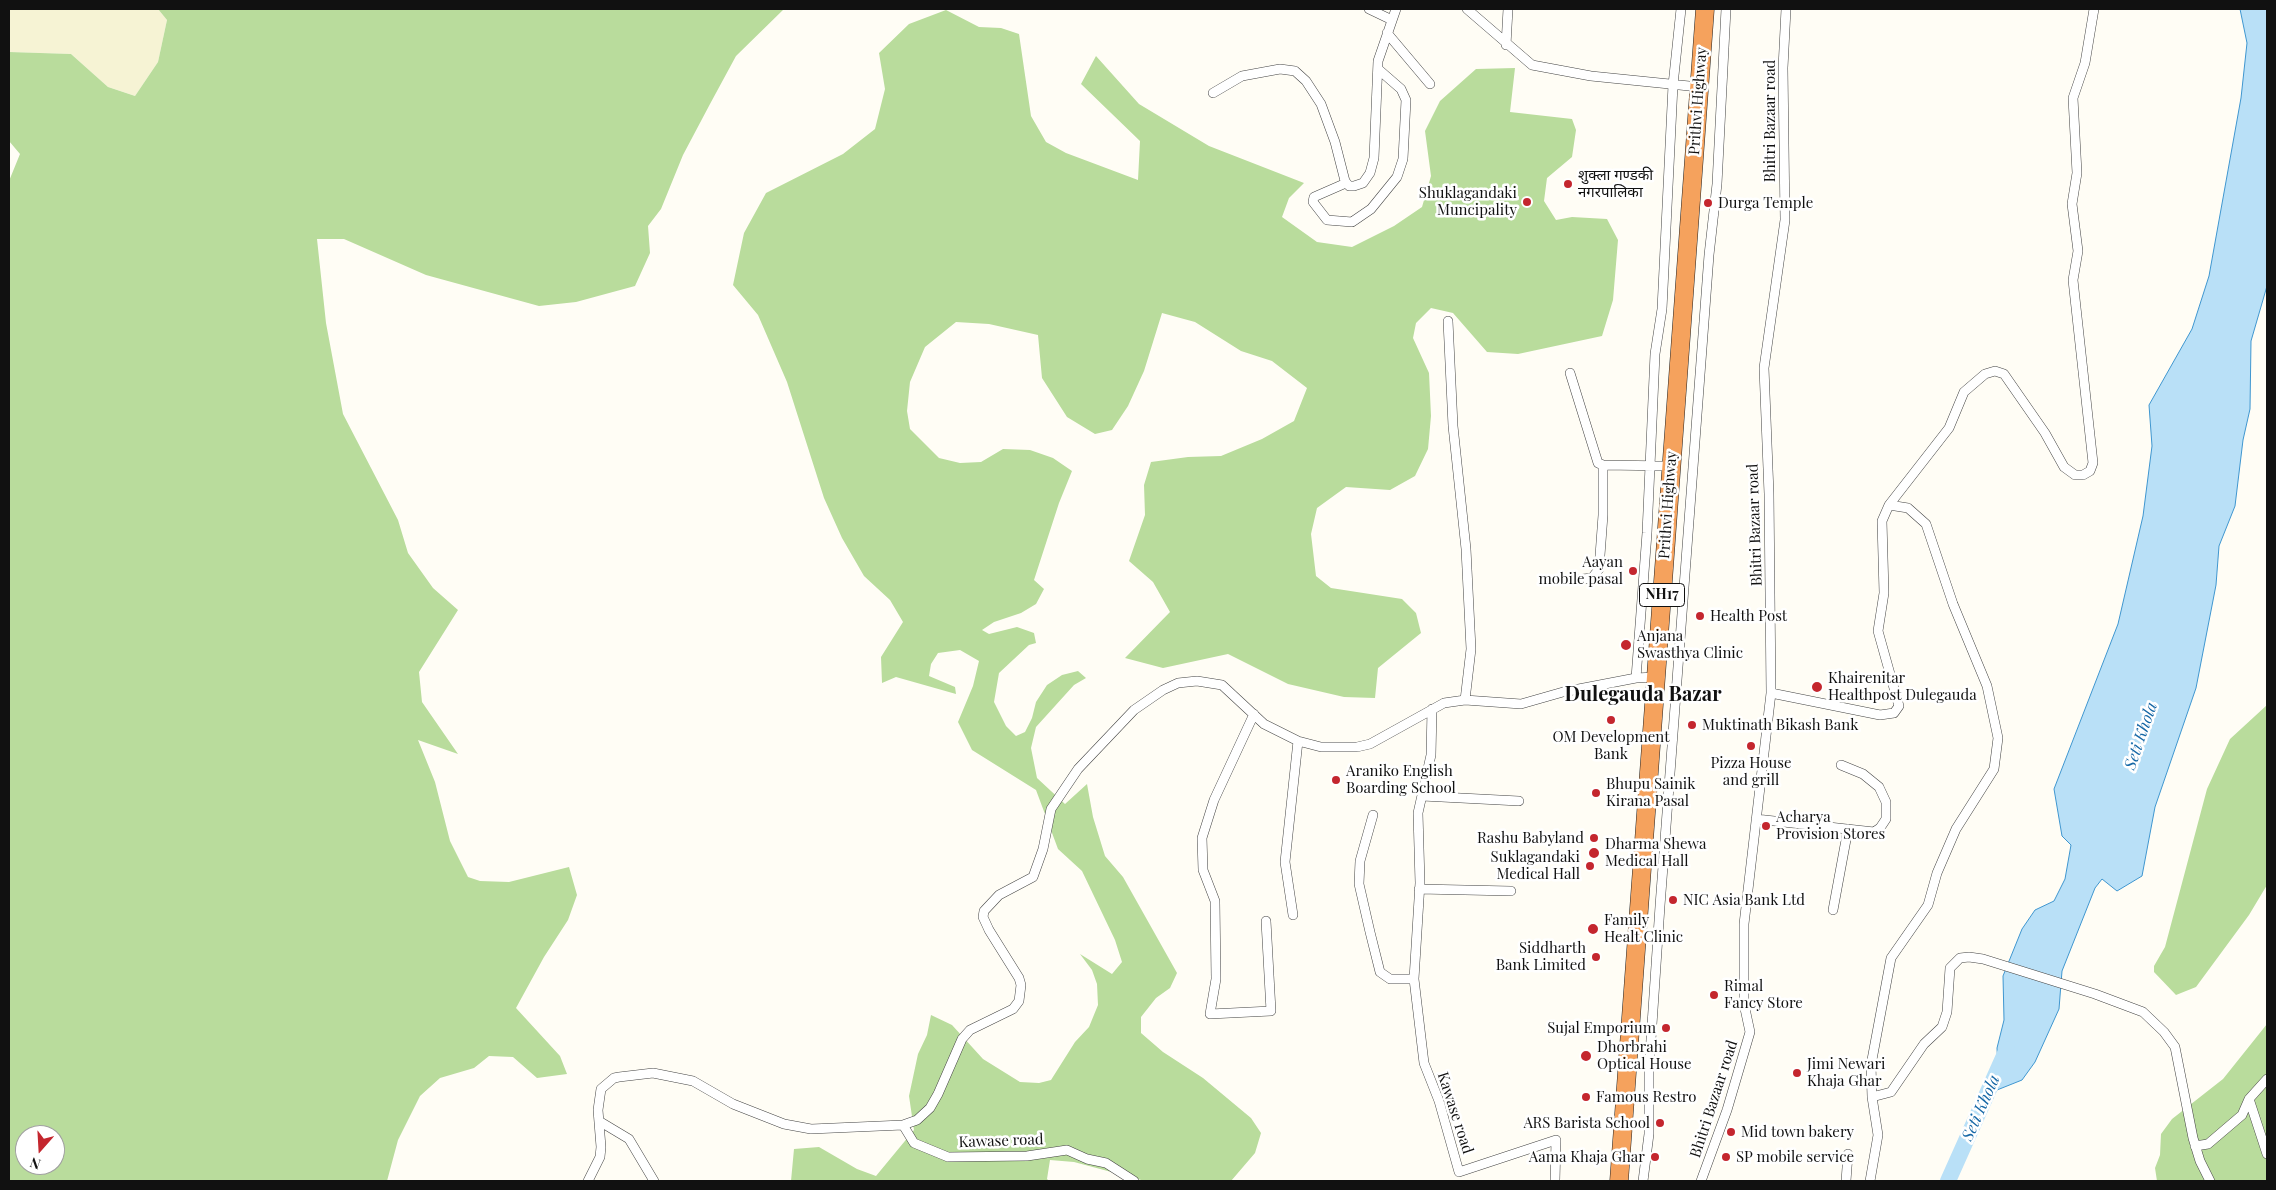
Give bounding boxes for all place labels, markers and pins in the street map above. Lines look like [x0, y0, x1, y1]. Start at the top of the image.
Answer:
place label: शुक्ला गण्डकी नगरपालिका [1578, 166, 1653, 201]
marker: शुक्ला गण्डकी नगरपालिका [1562, 178, 1574, 190]
place label: Shuklagandaki Muncipality [1419, 184, 1517, 219]
place label: Durga Temple [1718, 194, 1813, 212]
marker: Shuklagandaki Muncipality [1521, 196, 1533, 208]
marker: Durga Temple [1702, 197, 1714, 209]
place label: Aayan mobile pasal [1539, 553, 1623, 588]
marker: Aayan mobile pasal [1627, 565, 1639, 577]
place label: Health Post [1710, 607, 1787, 625]
marker: Health Post [1694, 610, 1706, 622]
place label: Anjana Swasthya Clinic [1637, 627, 1743, 662]
marker: Anjana Swasthya Clinic [1619, 638, 1633, 652]
place label: Khairenitar Healthpost Dulegauda [1828, 669, 1977, 704]
marker: Khairenitar Healthpost Dulegauda [1810, 680, 1824, 694]
marker: OM Development Bank [1605, 714, 1617, 726]
place label: Muktinath Bikash Bank [1702, 716, 1858, 734]
marker: Muktinath Bikash Bank [1686, 719, 1698, 731]
place label: OM Development Bank [1552, 728, 1670, 763]
marker: Pizza House and grill [1745, 740, 1757, 752]
place label: Pizza House and grill [1711, 754, 1791, 789]
place label: Araniko English Boarding School [1346, 762, 1456, 797]
marker: Araniko English Boarding School [1330, 774, 1342, 786]
place label: Bhupu Sainik Kirana Pasal [1606, 775, 1695, 810]
marker: Bhupu Sainik Kirana Pasal [1590, 787, 1602, 799]
place label: Acharya Provision Stores [1776, 808, 1885, 843]
marker: Acharya Provision Stores [1760, 820, 1772, 832]
place label: Rashu Babyland [1477, 829, 1584, 847]
marker: Rashu Babyland [1588, 832, 1600, 844]
place label: Dharma Shewa Medical Hall [1605, 835, 1707, 870]
marker: Dharma Shewa Medical Hall [1587, 846, 1601, 860]
place label: Suklagandaki Medical Hall [1491, 848, 1580, 883]
marker: Suklagandaki Medical Hall [1584, 860, 1596, 872]
place label: NIC Asia Bank Ltd [1683, 891, 1805, 909]
marker: NIC Asia Bank Ltd [1667, 894, 1679, 906]
place label: Family Healt Clinic [1604, 911, 1683, 946]
marker: Family Healt Clinic [1586, 922, 1600, 936]
place label: Siddharth Bank Limited [1496, 939, 1586, 974]
marker: Siddharth Bank Limited [1590, 951, 1602, 963]
place label: Rimal Fancy Store [1724, 977, 1803, 1012]
marker: Rimal Fancy Store [1708, 989, 1720, 1001]
place label: Sujal Emporium [1547, 1019, 1656, 1037]
marker: Sujal Emporium [1660, 1022, 1672, 1034]
place label: Dhorbrahi Optical House [1597, 1038, 1692, 1073]
marker: Dhorbrahi Optical House [1579, 1049, 1593, 1063]
place label: Jimi Newari Khaja Ghar [1807, 1055, 1886, 1090]
marker: Jimi Newari Khaja Ghar [1791, 1067, 1803, 1079]
place label: Famous Restro [1596, 1088, 1696, 1106]
marker: Famous Restro [1580, 1091, 1592, 1103]
place label: ARS Barista School [1523, 1114, 1650, 1132]
marker: ARS Barista School [1654, 1117, 1666, 1129]
place label: Mid town bakery [1741, 1123, 1854, 1141]
marker: Mid town bakery [1725, 1126, 1737, 1138]
place label: Aama Khaja Ghar [1529, 1148, 1645, 1166]
place label: SP mobile service [1736, 1148, 1854, 1166]
marker: Aama Khaja Ghar [1649, 1151, 1661, 1163]
marker: SP mobile service [1720, 1151, 1732, 1163]

